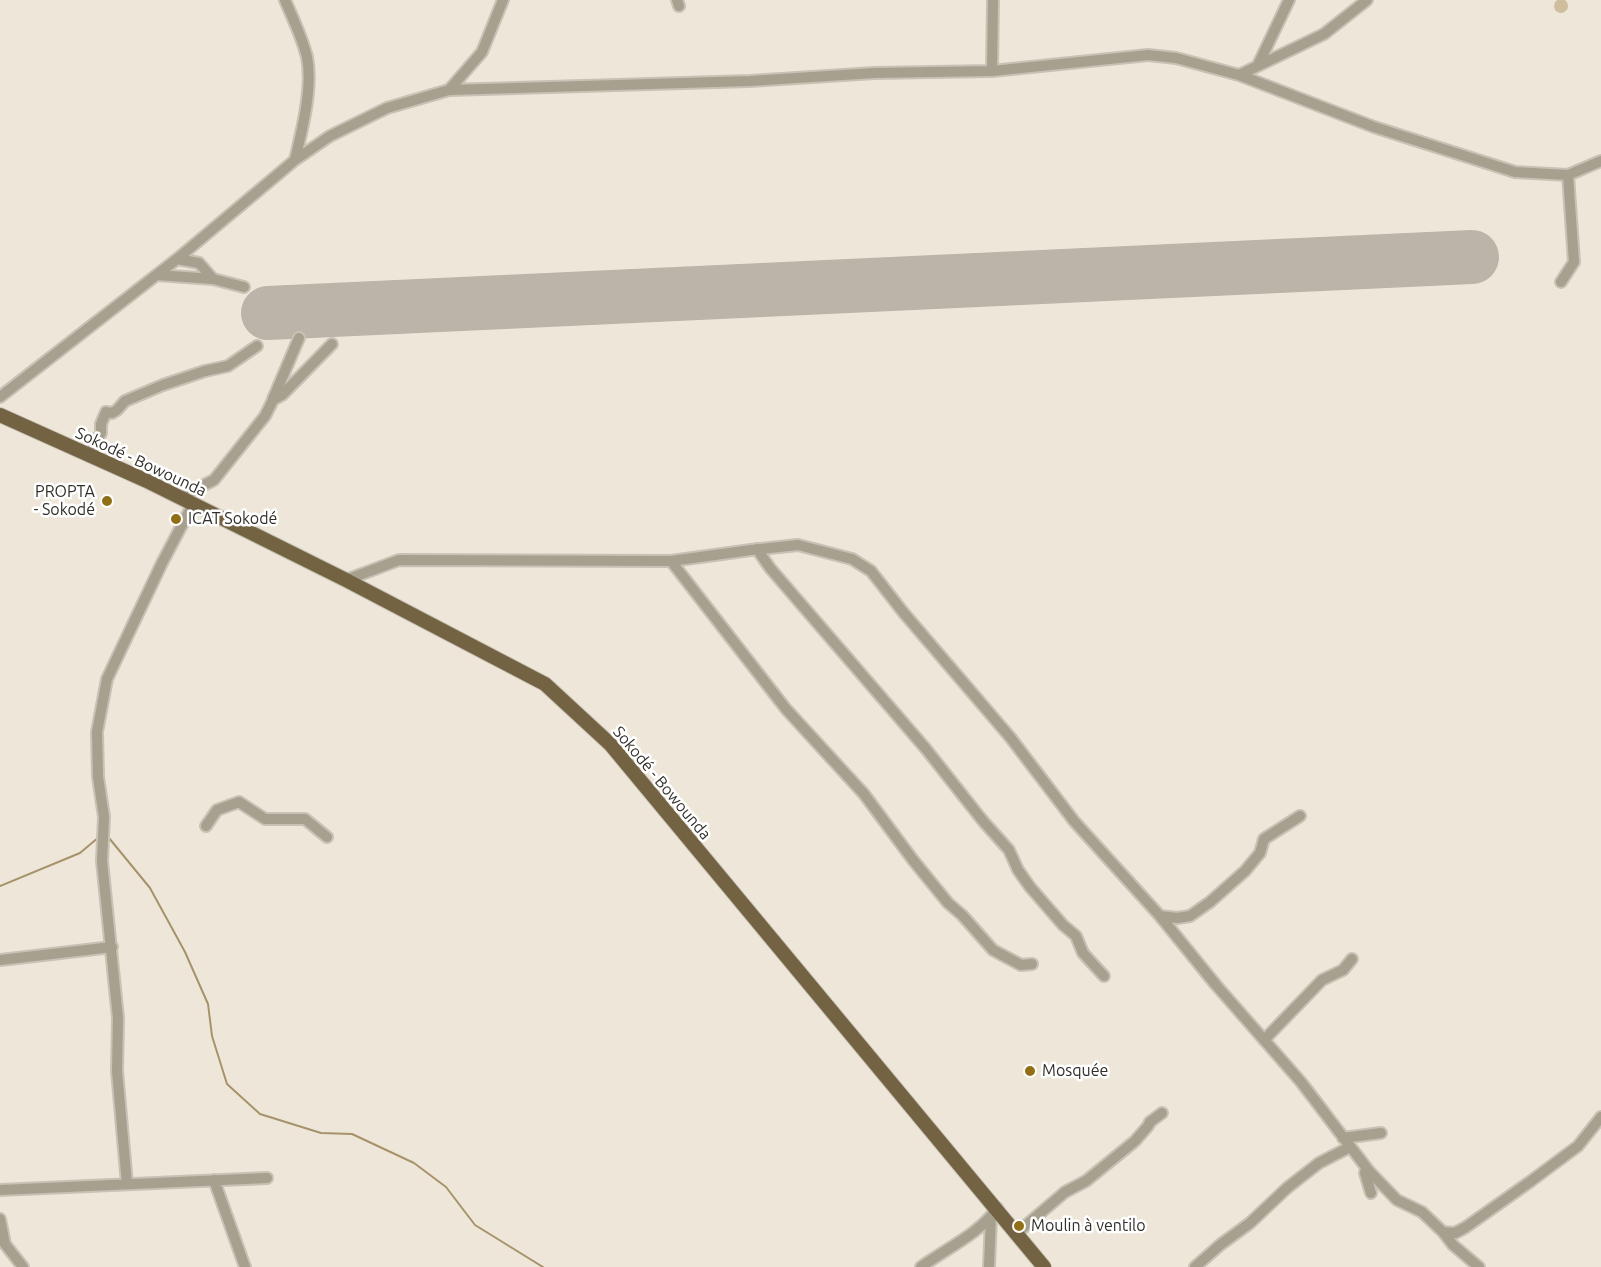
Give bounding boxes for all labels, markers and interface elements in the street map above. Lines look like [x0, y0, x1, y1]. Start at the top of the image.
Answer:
street label: Sokodé - Bowounda [73, 423, 209, 501]
place label: PROPTA - Sokodé [34, 482, 95, 520]
marker: PROPTA - Sokodé [100, 494, 114, 508]
place label: ICAT Sokodé [188, 509, 277, 529]
marker: ICAT Sokodé [169, 512, 183, 526]
street label: Sokodé - Bowounda [609, 722, 715, 844]
place label: Mosquée [1042, 1061, 1108, 1081]
marker: Mosquée [1023, 1064, 1037, 1078]
place label: Moulin à ventilo [1031, 1216, 1146, 1236]
marker: Moulin à ventilo [1012, 1219, 1026, 1233]

